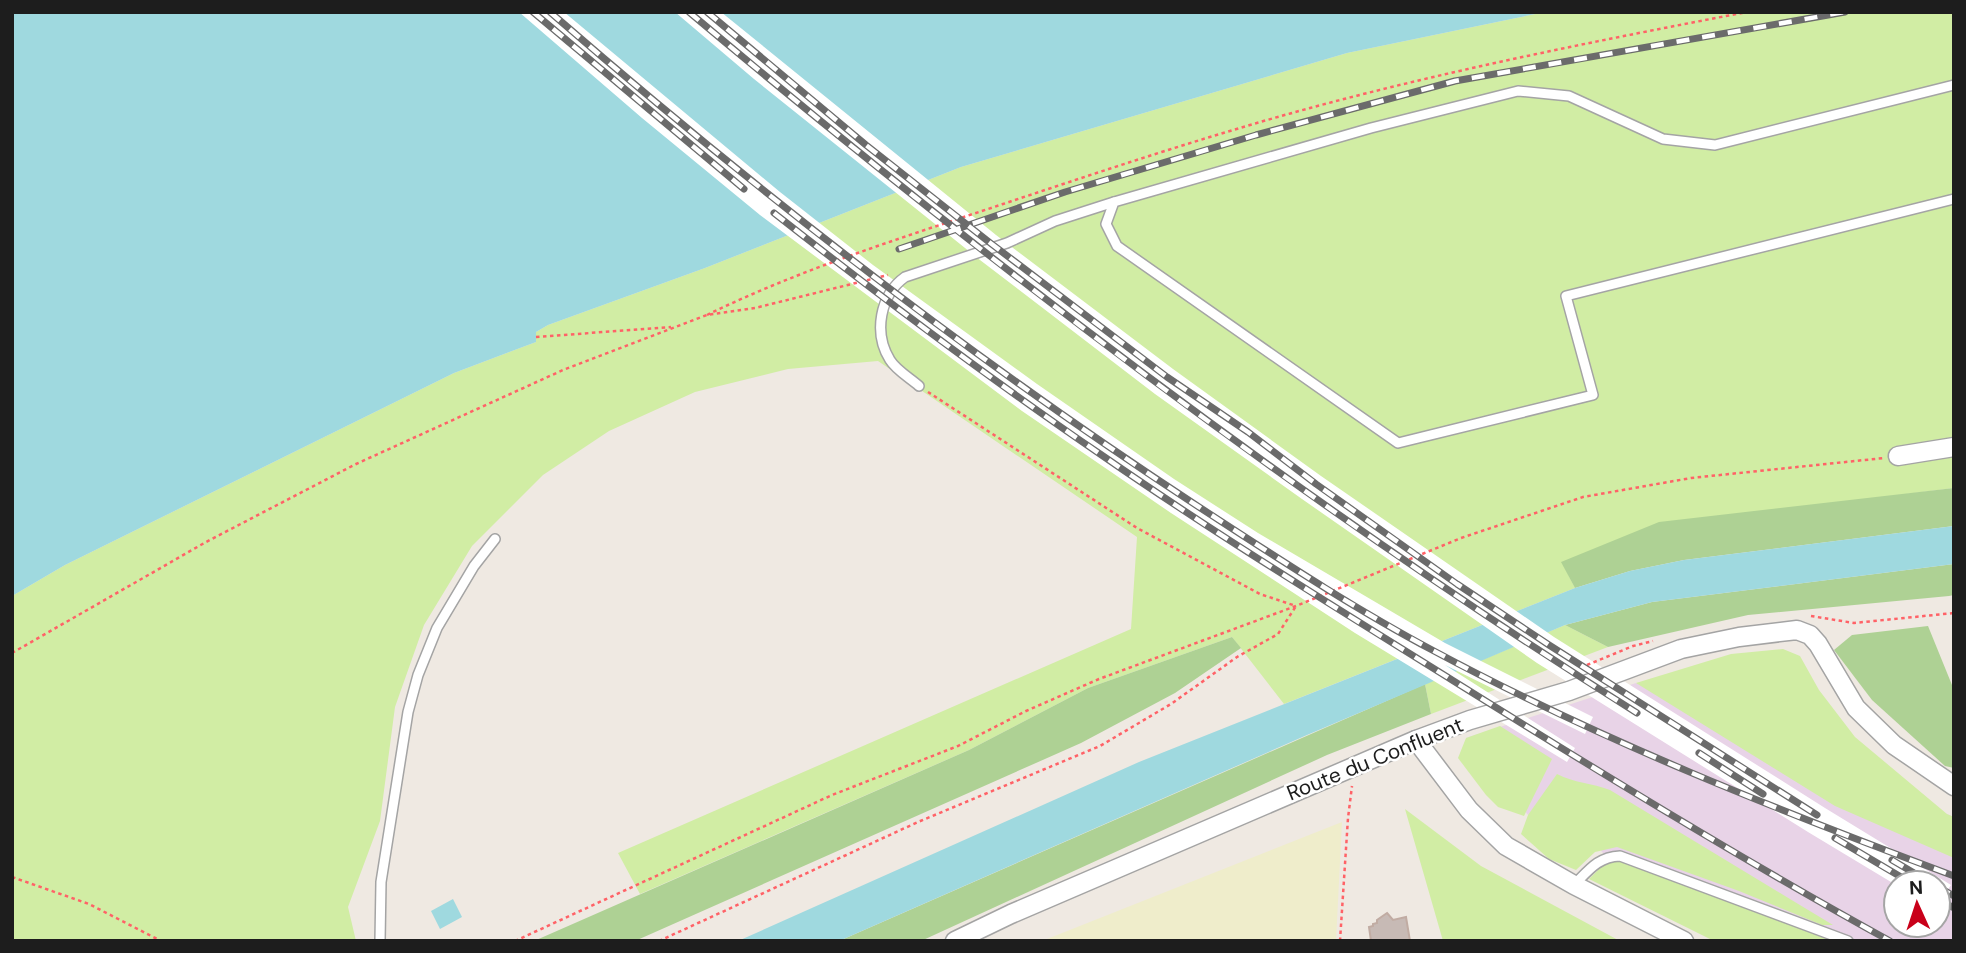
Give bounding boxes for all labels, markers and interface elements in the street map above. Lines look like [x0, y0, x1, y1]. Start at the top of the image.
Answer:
street label: Route du Confluent [1283, 711, 1467, 807]
north arrow [1882, 869, 1952, 939]
text: N [1909, 875, 1924, 900]

